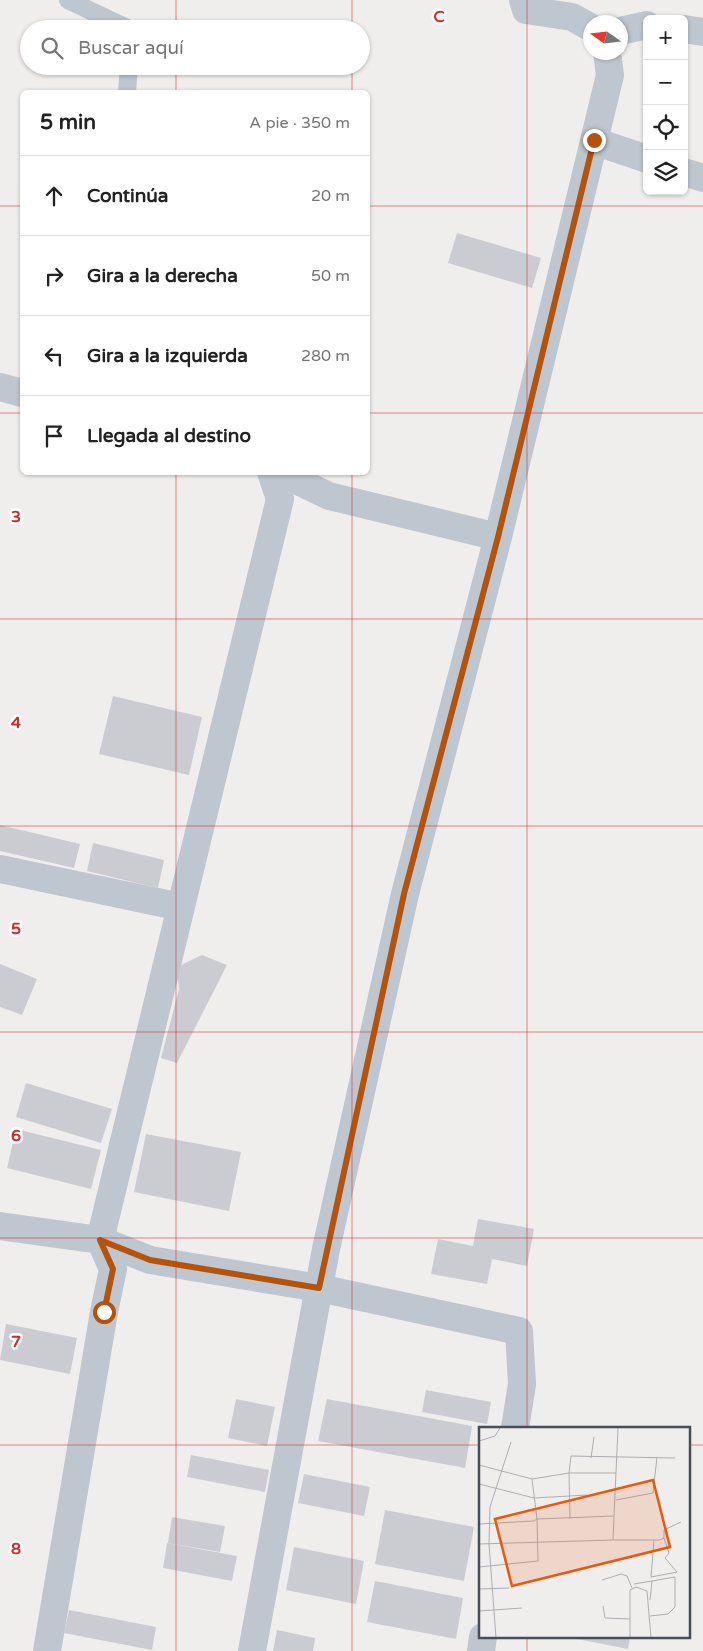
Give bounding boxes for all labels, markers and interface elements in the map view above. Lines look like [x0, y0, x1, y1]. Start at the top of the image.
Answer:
text: C [433, 7, 445, 27]
north arrow [583, 15, 628, 60]
map controls [643, 15, 688, 195]
button: + [643, 15, 688, 60]
search box [20, 20, 370, 75]
icon: search [38, 34, 66, 62]
text: Buscar aquí [78, 37, 184, 59]
button: − [643, 60, 688, 105]
button: locate [643, 105, 688, 150]
text: 5 min [40, 110, 96, 135]
text: A pie · 350 m [249, 113, 350, 133]
route end [583, 129, 606, 152]
button: layers [643, 150, 688, 195]
icon: ahead [40, 182, 68, 210]
text: Continúa [87, 185, 169, 207]
text: 20 m [311, 186, 350, 206]
icon: right [40, 262, 68, 290]
text: Gira a la derecha [87, 265, 238, 287]
text: 50 m [311, 266, 350, 286]
icon: left [40, 342, 68, 370]
text: Gira a la izquierda [87, 345, 248, 367]
text: 280 m [301, 346, 350, 366]
icon: arrive [40, 422, 68, 450]
text: Llegada al destino [87, 425, 251, 447]
text: 3 [11, 507, 21, 527]
text: 4 [11, 713, 21, 733]
text: 5 [11, 919, 21, 939]
text: 6 [11, 1126, 21, 1146]
route start [93, 1301, 116, 1324]
text: 7 [11, 1332, 21, 1352]
inset map [479, 1427, 690, 1638]
text: 8 [11, 1539, 21, 1559]

